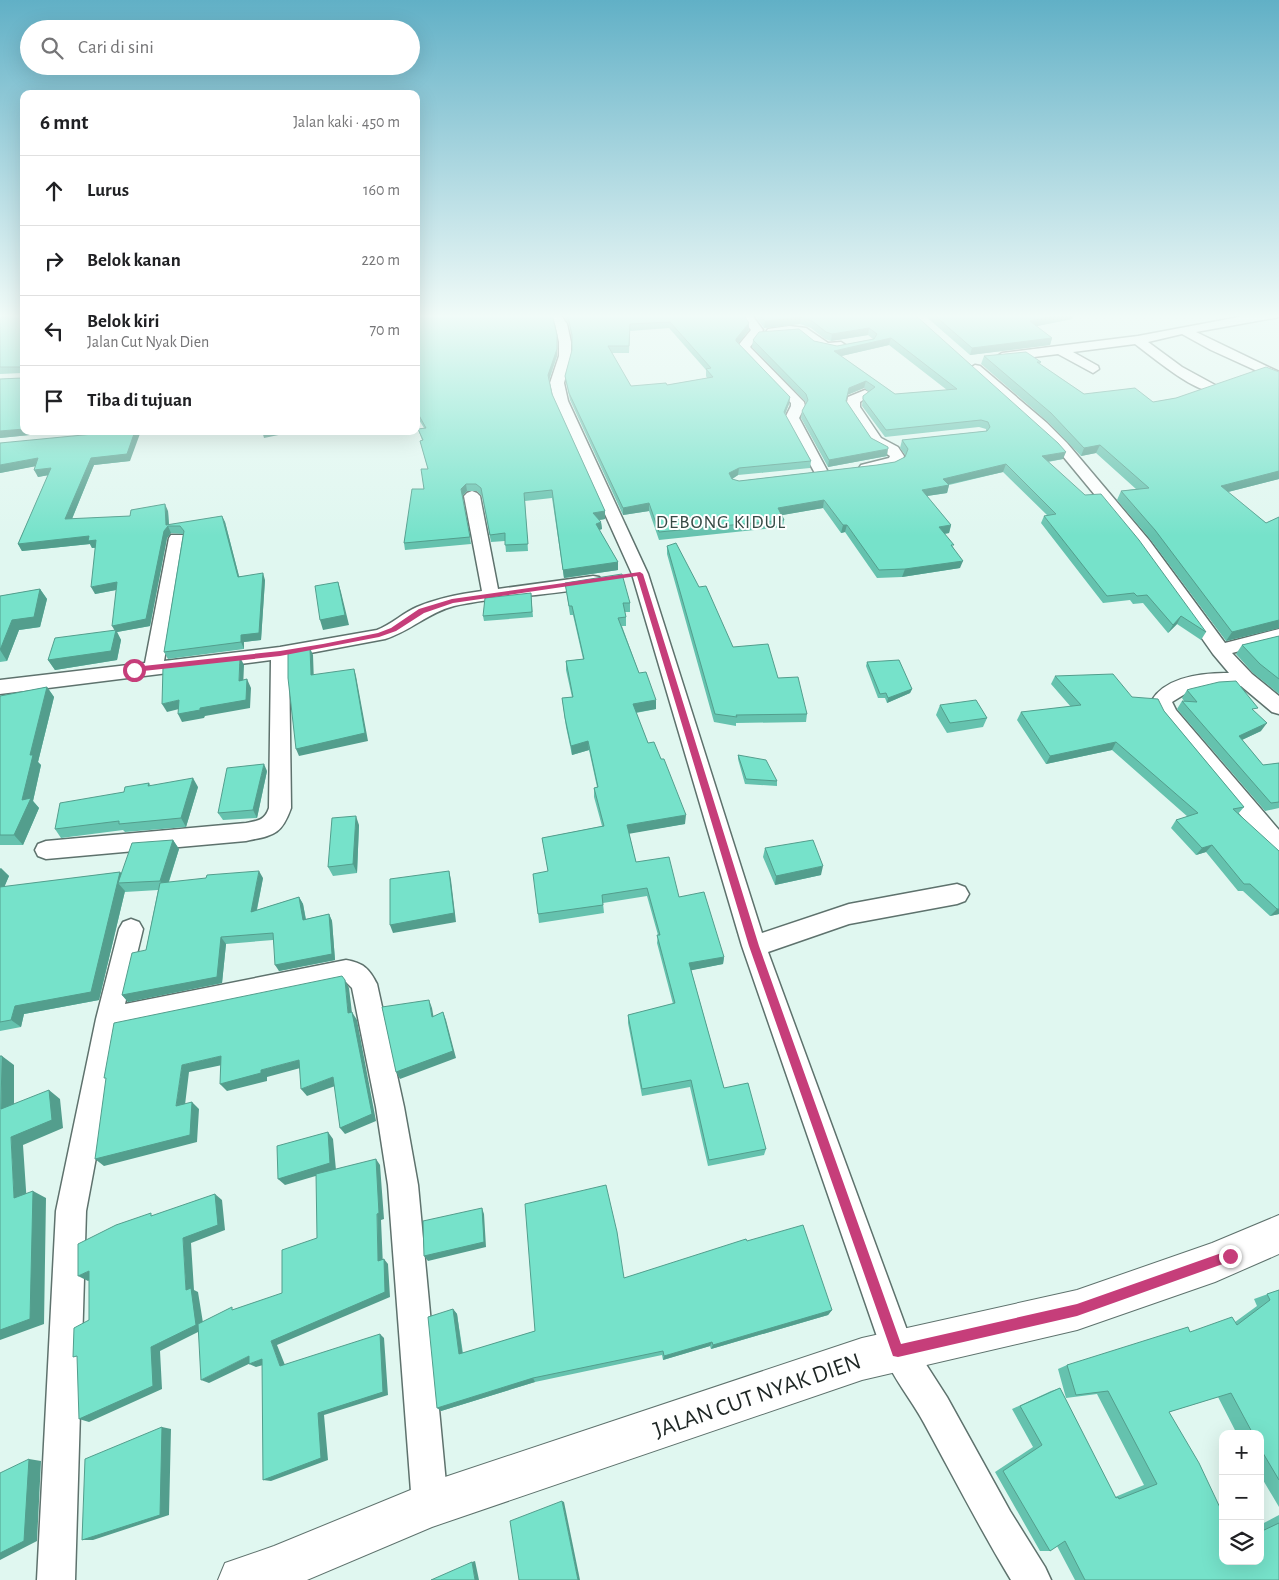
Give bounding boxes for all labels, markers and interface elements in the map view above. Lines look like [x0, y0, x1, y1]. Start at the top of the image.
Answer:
search box [20, 20, 420, 75]
icon: search [38, 34, 66, 62]
text: Cari di sini [78, 38, 154, 57]
text: 6 mnt [40, 112, 88, 133]
text: Jalan kaki · 450 m [293, 114, 400, 130]
icon: ahead [40, 177, 68, 205]
text: Lurus [87, 181, 129, 200]
text: 160 m [363, 182, 400, 198]
icon: right [40, 247, 68, 275]
text: Belok kanan [87, 251, 181, 270]
text: 220 m [362, 252, 400, 268]
text: Belok kiri [87, 312, 159, 331]
icon: left [40, 317, 68, 345]
text: 70 m [369, 322, 400, 338]
text: Jalan Cut Nyak Dien [87, 334, 209, 350]
icon: arrive [40, 387, 68, 415]
text: Tiba di tujuan [87, 391, 192, 410]
district label: DEBONG KIDUL [656, 513, 786, 532]
route start [123, 659, 146, 682]
route end [1219, 1245, 1242, 1268]
street label: JALAN CUT NYAK DIEN [651, 1349, 864, 1443]
map controls [1219, 1430, 1264, 1565]
button: + [1219, 1430, 1264, 1475]
button: − [1219, 1475, 1264, 1520]
button: layers [1219, 1520, 1264, 1565]

